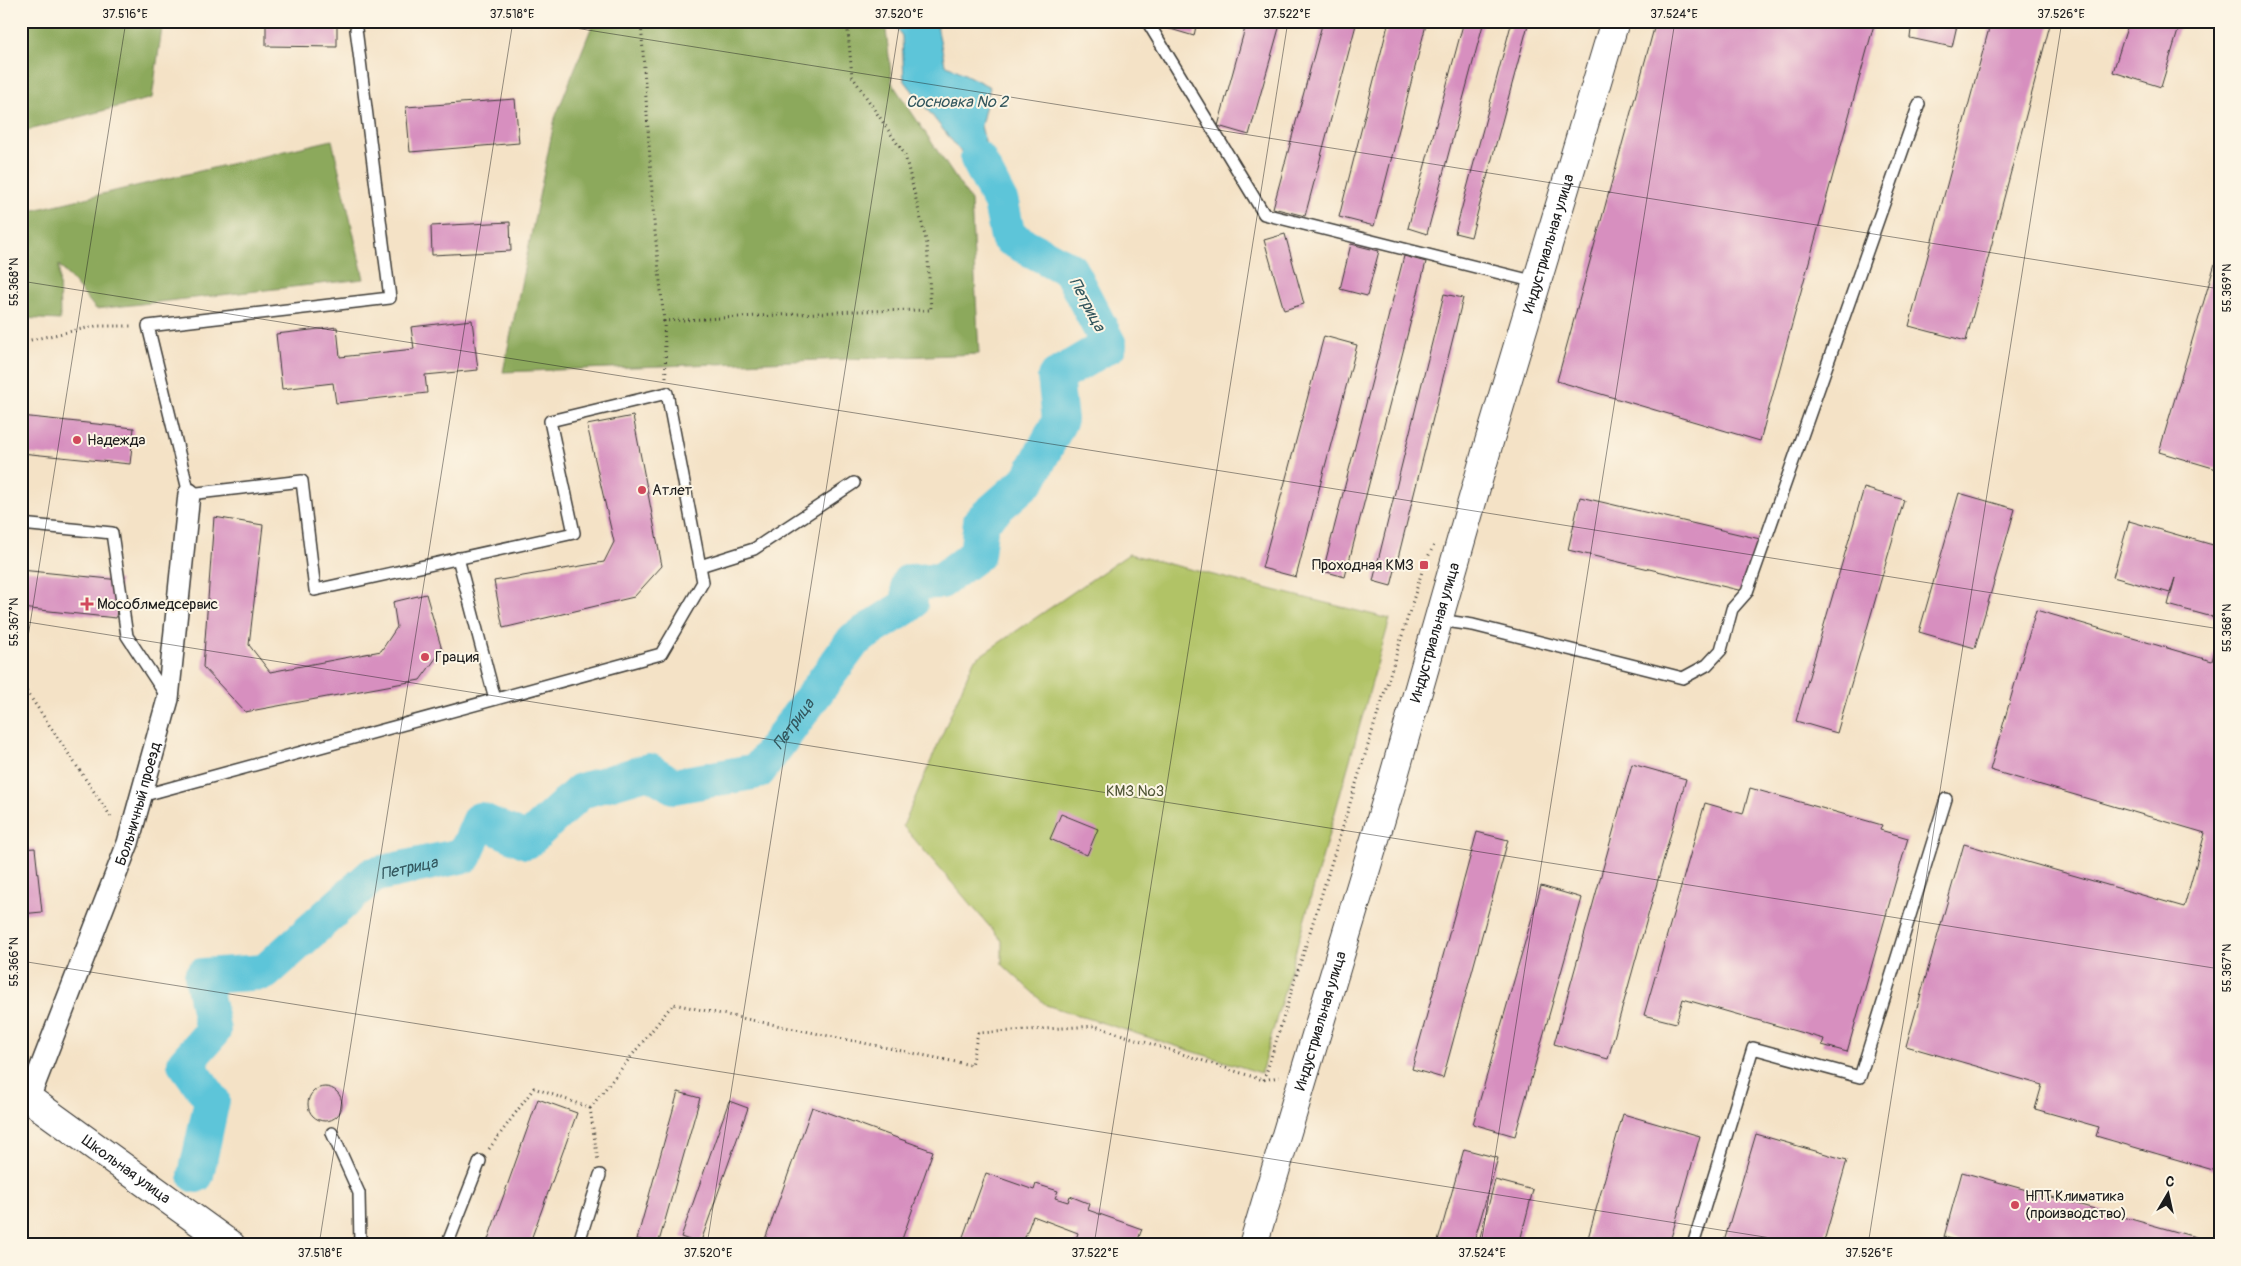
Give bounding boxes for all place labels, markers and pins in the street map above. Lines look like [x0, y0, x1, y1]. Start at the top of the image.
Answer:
place label: Надежда [87, 431, 145, 450]
marker: Надежда [71, 434, 83, 446]
place label: Атлет [652, 481, 693, 500]
marker: Атлет [636, 484, 648, 496]
place label: Проходная КМЗ [1312, 556, 1414, 575]
marker: Проходная КМЗ [1418, 559, 1430, 571]
place label: Мособлмедсервис [97, 595, 218, 614]
marker: Мособлмедсервис [81, 598, 93, 610]
place label: Грация [435, 648, 479, 667]
marker: Грация [419, 651, 431, 663]
place label: НПТ Климатика (производство) [2025, 1187, 2126, 1223]
marker: НПТ Климатика (производство) [2009, 1199, 2021, 1211]

